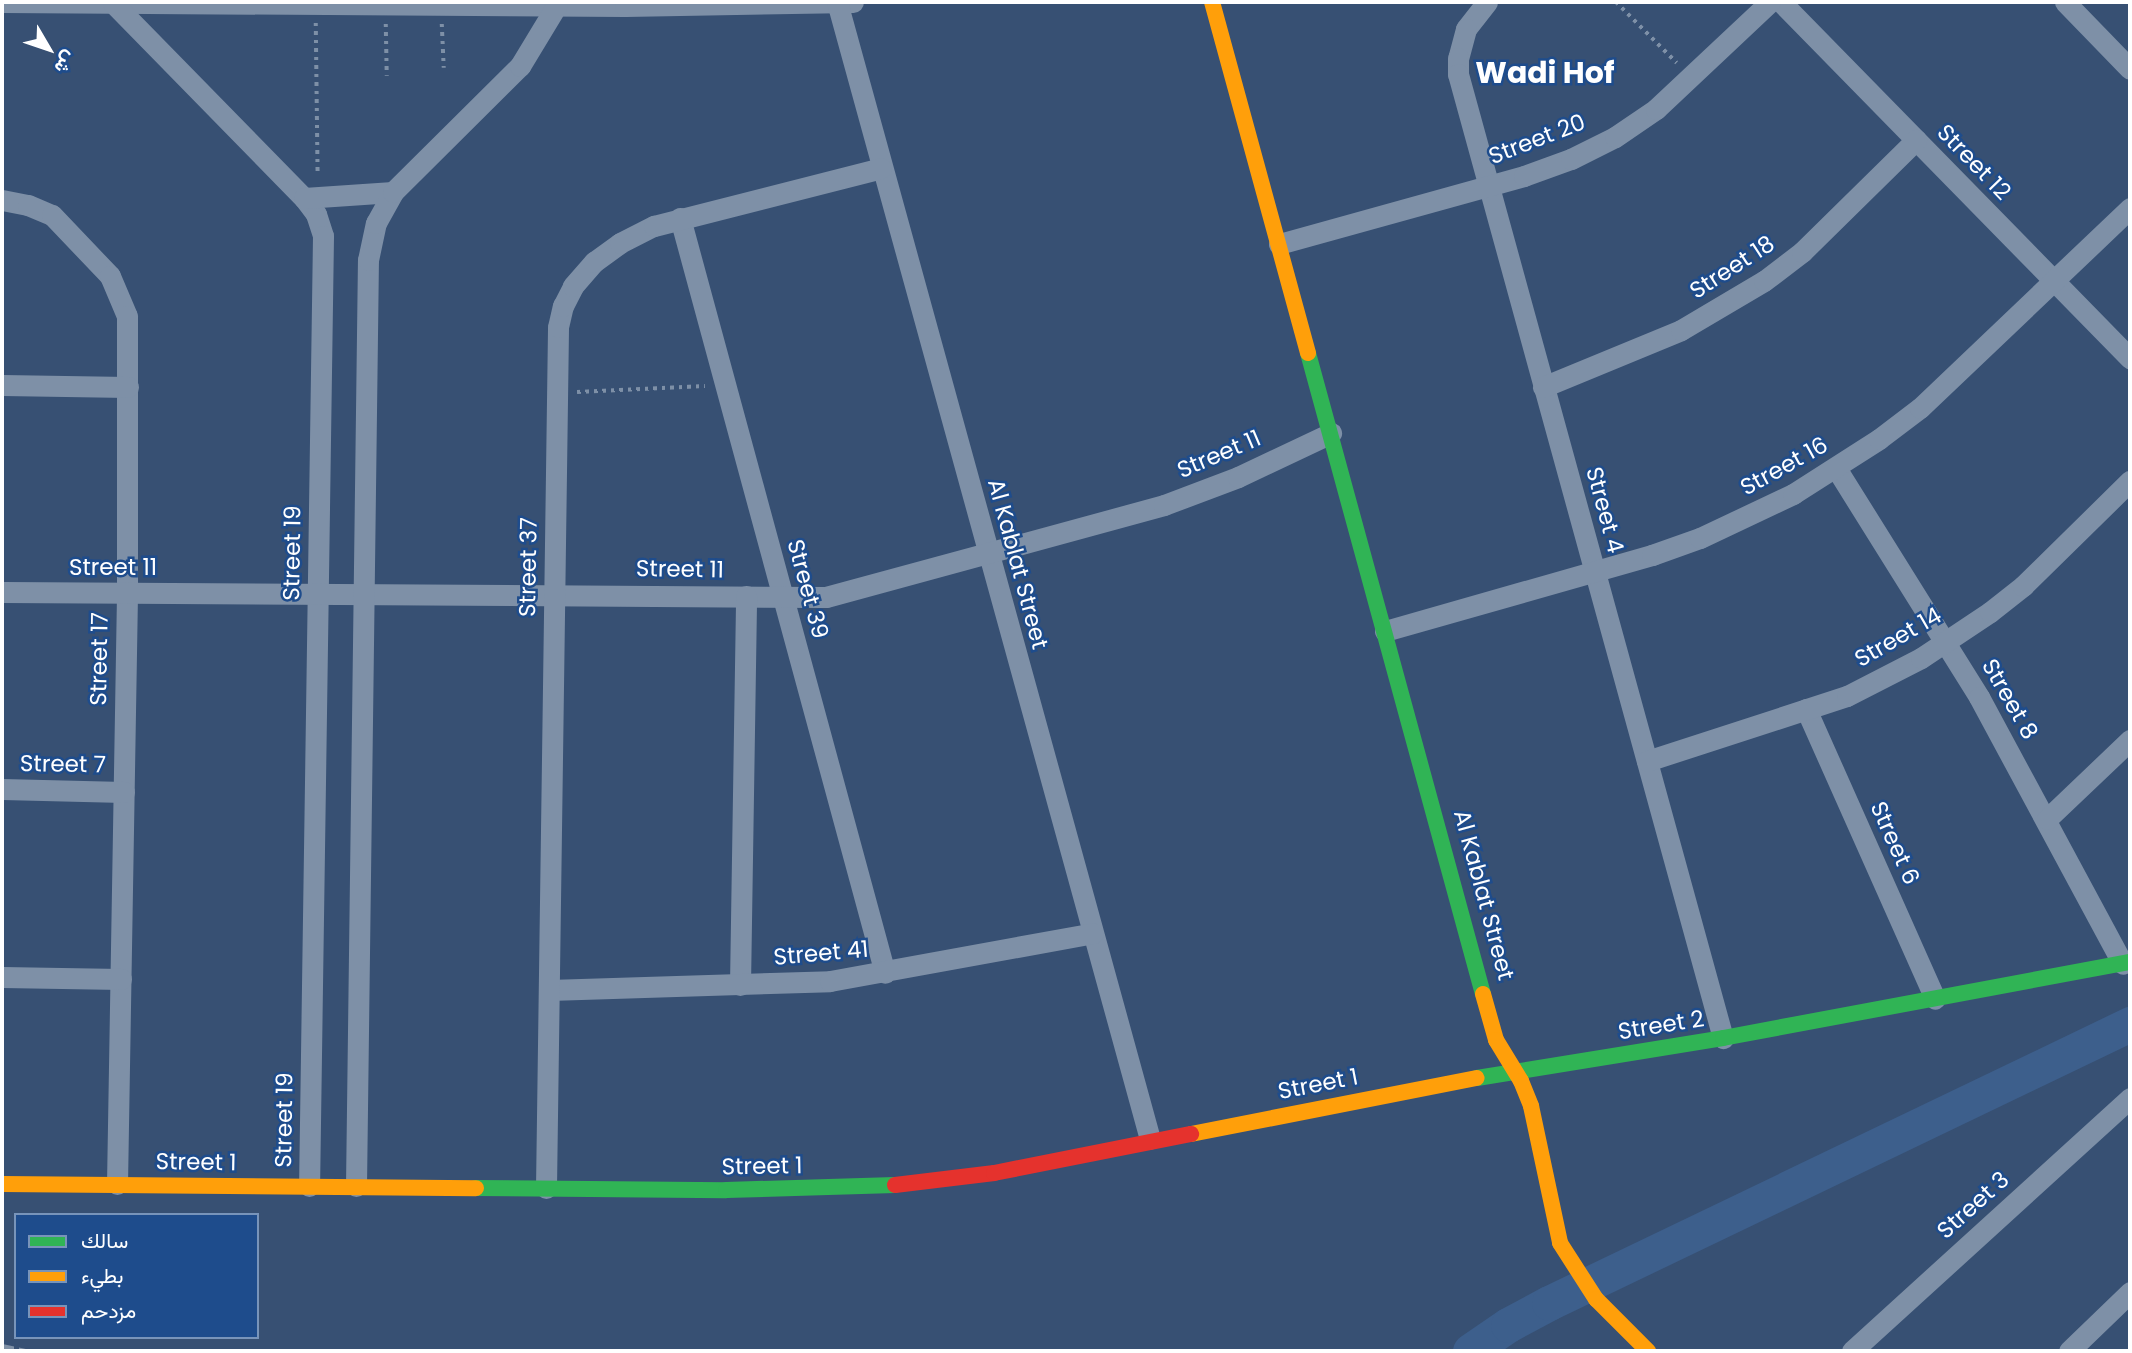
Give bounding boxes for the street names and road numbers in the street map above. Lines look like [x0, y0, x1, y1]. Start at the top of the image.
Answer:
street label: Street 20 [1485, 108, 1589, 170]
street label: Street 12 [1931, 119, 2017, 205]
street label: Street 18 [1684, 229, 1780, 305]
street label: Street 11 [1173, 424, 1265, 484]
street label: Street 16 [1736, 431, 1832, 501]
street label: Street 4 [1580, 464, 1630, 556]
street label: Al Kablat Street [982, 476, 1054, 652]
street label: Street 19 [277, 505, 307, 601]
street label: Street 37 [513, 517, 543, 617]
street label: Street 39 [782, 536, 834, 642]
street label: Street 11 [69, 553, 157, 581]
street label: Street 11 [636, 554, 724, 584]
street label: Street 14 [1850, 601, 1946, 673]
street label: Street 17 [84, 612, 114, 706]
street label: Street 8 [1976, 654, 2044, 744]
street label: Street 7 [20, 749, 106, 779]
street label: Street 6 [1864, 797, 1926, 889]
street label: Al Kablat Street [1448, 807, 1520, 983]
street label: Street 41 [772, 935, 870, 971]
street label: Street 2 [1616, 1005, 1706, 1045]
street label: Street 1 [1276, 1063, 1360, 1105]
street label: Street 19 [269, 1072, 299, 1168]
street label: Street 1 [155, 1147, 237, 1177]
street label: Street 1 [721, 1151, 803, 1181]
street label: Street 3 [1931, 1166, 2015, 1244]

